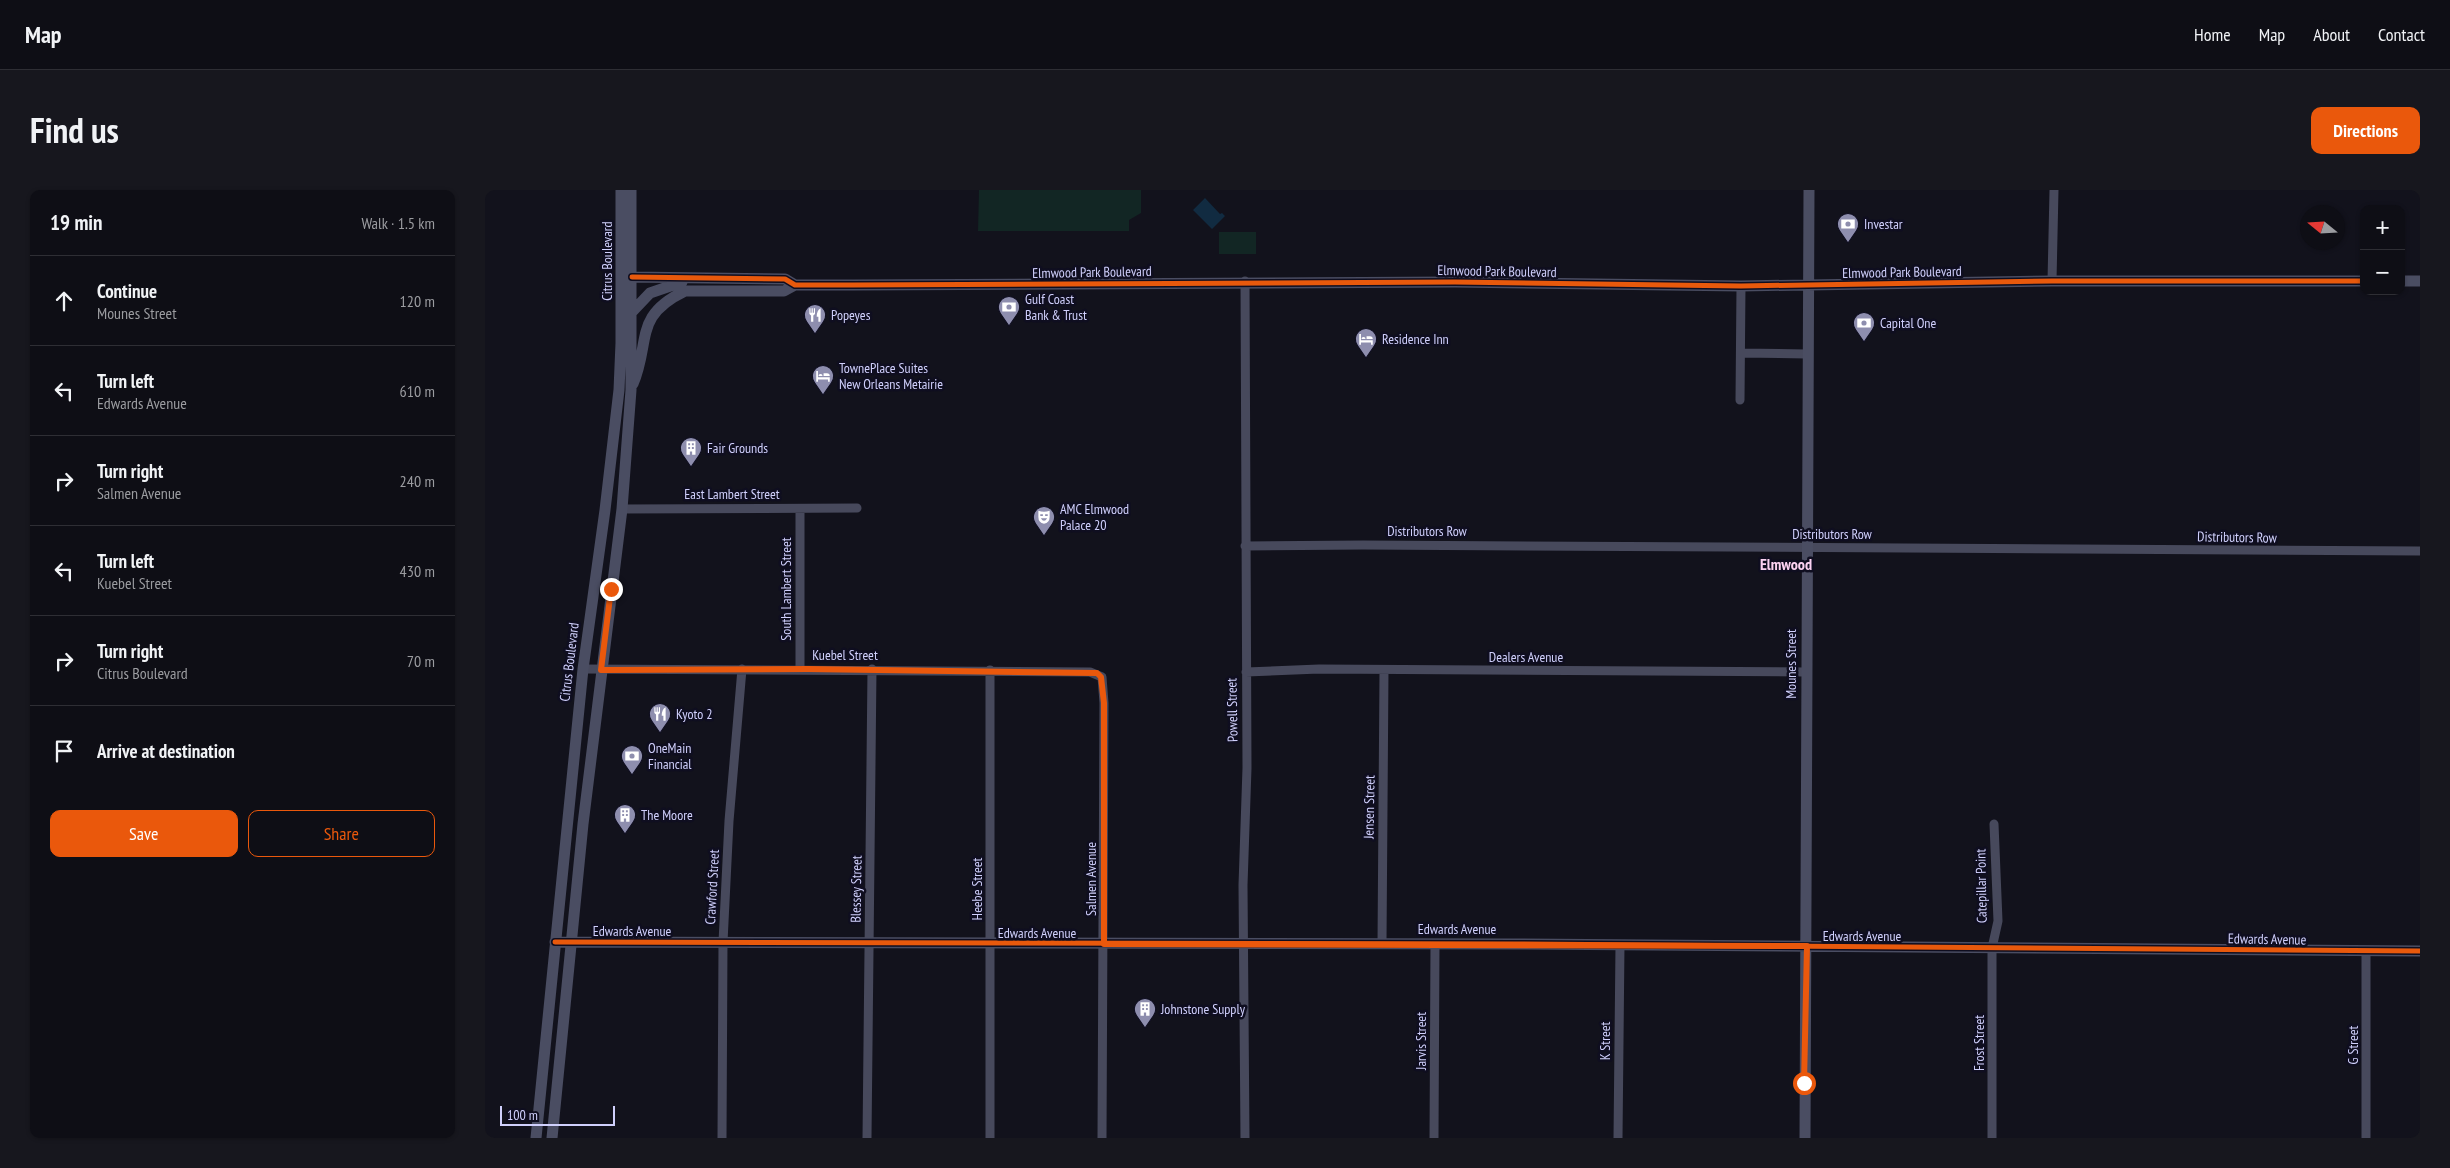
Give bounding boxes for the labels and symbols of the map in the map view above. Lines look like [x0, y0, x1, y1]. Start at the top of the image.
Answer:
north arrow [2300, 205, 2345, 250]
bank icon: Investar [1836, 212, 1860, 243]
place label: Investar [1864, 215, 1903, 233]
street label: Citrus Boulevard [598, 221, 616, 301]
street label: Elmwood Park Boulevard [1437, 261, 1557, 281]
street label: Elmwood Park Boulevard [1032, 262, 1152, 282]
street label: Elmwood Park Boulevard [1842, 262, 1962, 282]
place label: Gulf Coast Bank & Trust [1025, 290, 1087, 324]
bank icon: Gulf Coast Bank & Trust [997, 295, 1021, 326]
restaurant icon: Popeyes [803, 303, 827, 334]
place label: Popeyes [831, 306, 871, 324]
bank icon: Capital One [1852, 311, 1876, 342]
place label: Capital One [1880, 314, 1936, 332]
hotel icon: Residence Inn [1354, 327, 1378, 358]
place label: Residence Inn [1382, 330, 1449, 348]
place label: TownePlace Suites New Orleans Metairie [839, 359, 943, 393]
hotel icon: TownePlace Suites New Orleans Metairie [811, 364, 835, 395]
building icon: Fair Grounds [679, 436, 703, 467]
place label: Fair Grounds [707, 439, 768, 457]
street label: East Lambert Street [684, 485, 780, 503]
place label: AMC Elmwood Palace 20 [1060, 500, 1129, 534]
theatre icon: AMC Elmwood Palace 20 [1032, 505, 1056, 536]
street label: Distributors Row [1387, 522, 1468, 540]
street label: Distributors Row [1792, 525, 1873, 543]
street label: Distributors Row [2197, 527, 2278, 547]
street label: South Lambert Street [777, 537, 795, 641]
district label: Elmwood [1760, 554, 1812, 574]
route end [600, 578, 623, 601]
street label: Citrus Boulevard [555, 622, 583, 702]
street label: Mounes Street [1782, 629, 1800, 699]
street label: Kuebel Street [812, 646, 878, 664]
street label: Dealers Avenue [1489, 648, 1563, 666]
street label: Powell Street [1222, 678, 1242, 742]
restaurant icon: Kyoto 2 [648, 702, 672, 733]
place label: Kyoto 2 [676, 705, 713, 723]
place label: OneMain Financial [648, 739, 692, 773]
bank icon: OneMain Financial [620, 744, 644, 775]
street label: Jensen Street [1359, 775, 1379, 840]
building icon: The Moore [613, 803, 637, 834]
place label: The Moore [641, 806, 693, 824]
street label: Salmen Avenue [1082, 842, 1100, 916]
street label: Crawford Street [701, 849, 723, 925]
street label: Catepillar Point [1971, 849, 1991, 923]
street label: Blessey Street [846, 855, 866, 923]
street label: Heebe Street [968, 857, 986, 920]
street label: Edwards Avenue [1418, 920, 1496, 938]
street label: Edwards Avenue [593, 922, 671, 940]
street label: Edwards Avenue [998, 924, 1076, 942]
street label: Edwards Avenue [1823, 927, 1901, 945]
street label: Edwards Avenue [2228, 929, 2307, 949]
building icon: Johnstone Supply [1133, 997, 1157, 1028]
place label: Johnstone Supply [1160, 1000, 1246, 1018]
street label: Jarvis Street [1412, 1012, 1430, 1071]
street label: Frost Street [1970, 1015, 1988, 1071]
street label: K Street [1596, 1022, 1614, 1060]
street label: G Street [2344, 1025, 2362, 1064]
route start [1793, 1072, 1816, 1095]
scale bar [500, 1103, 615, 1126]

